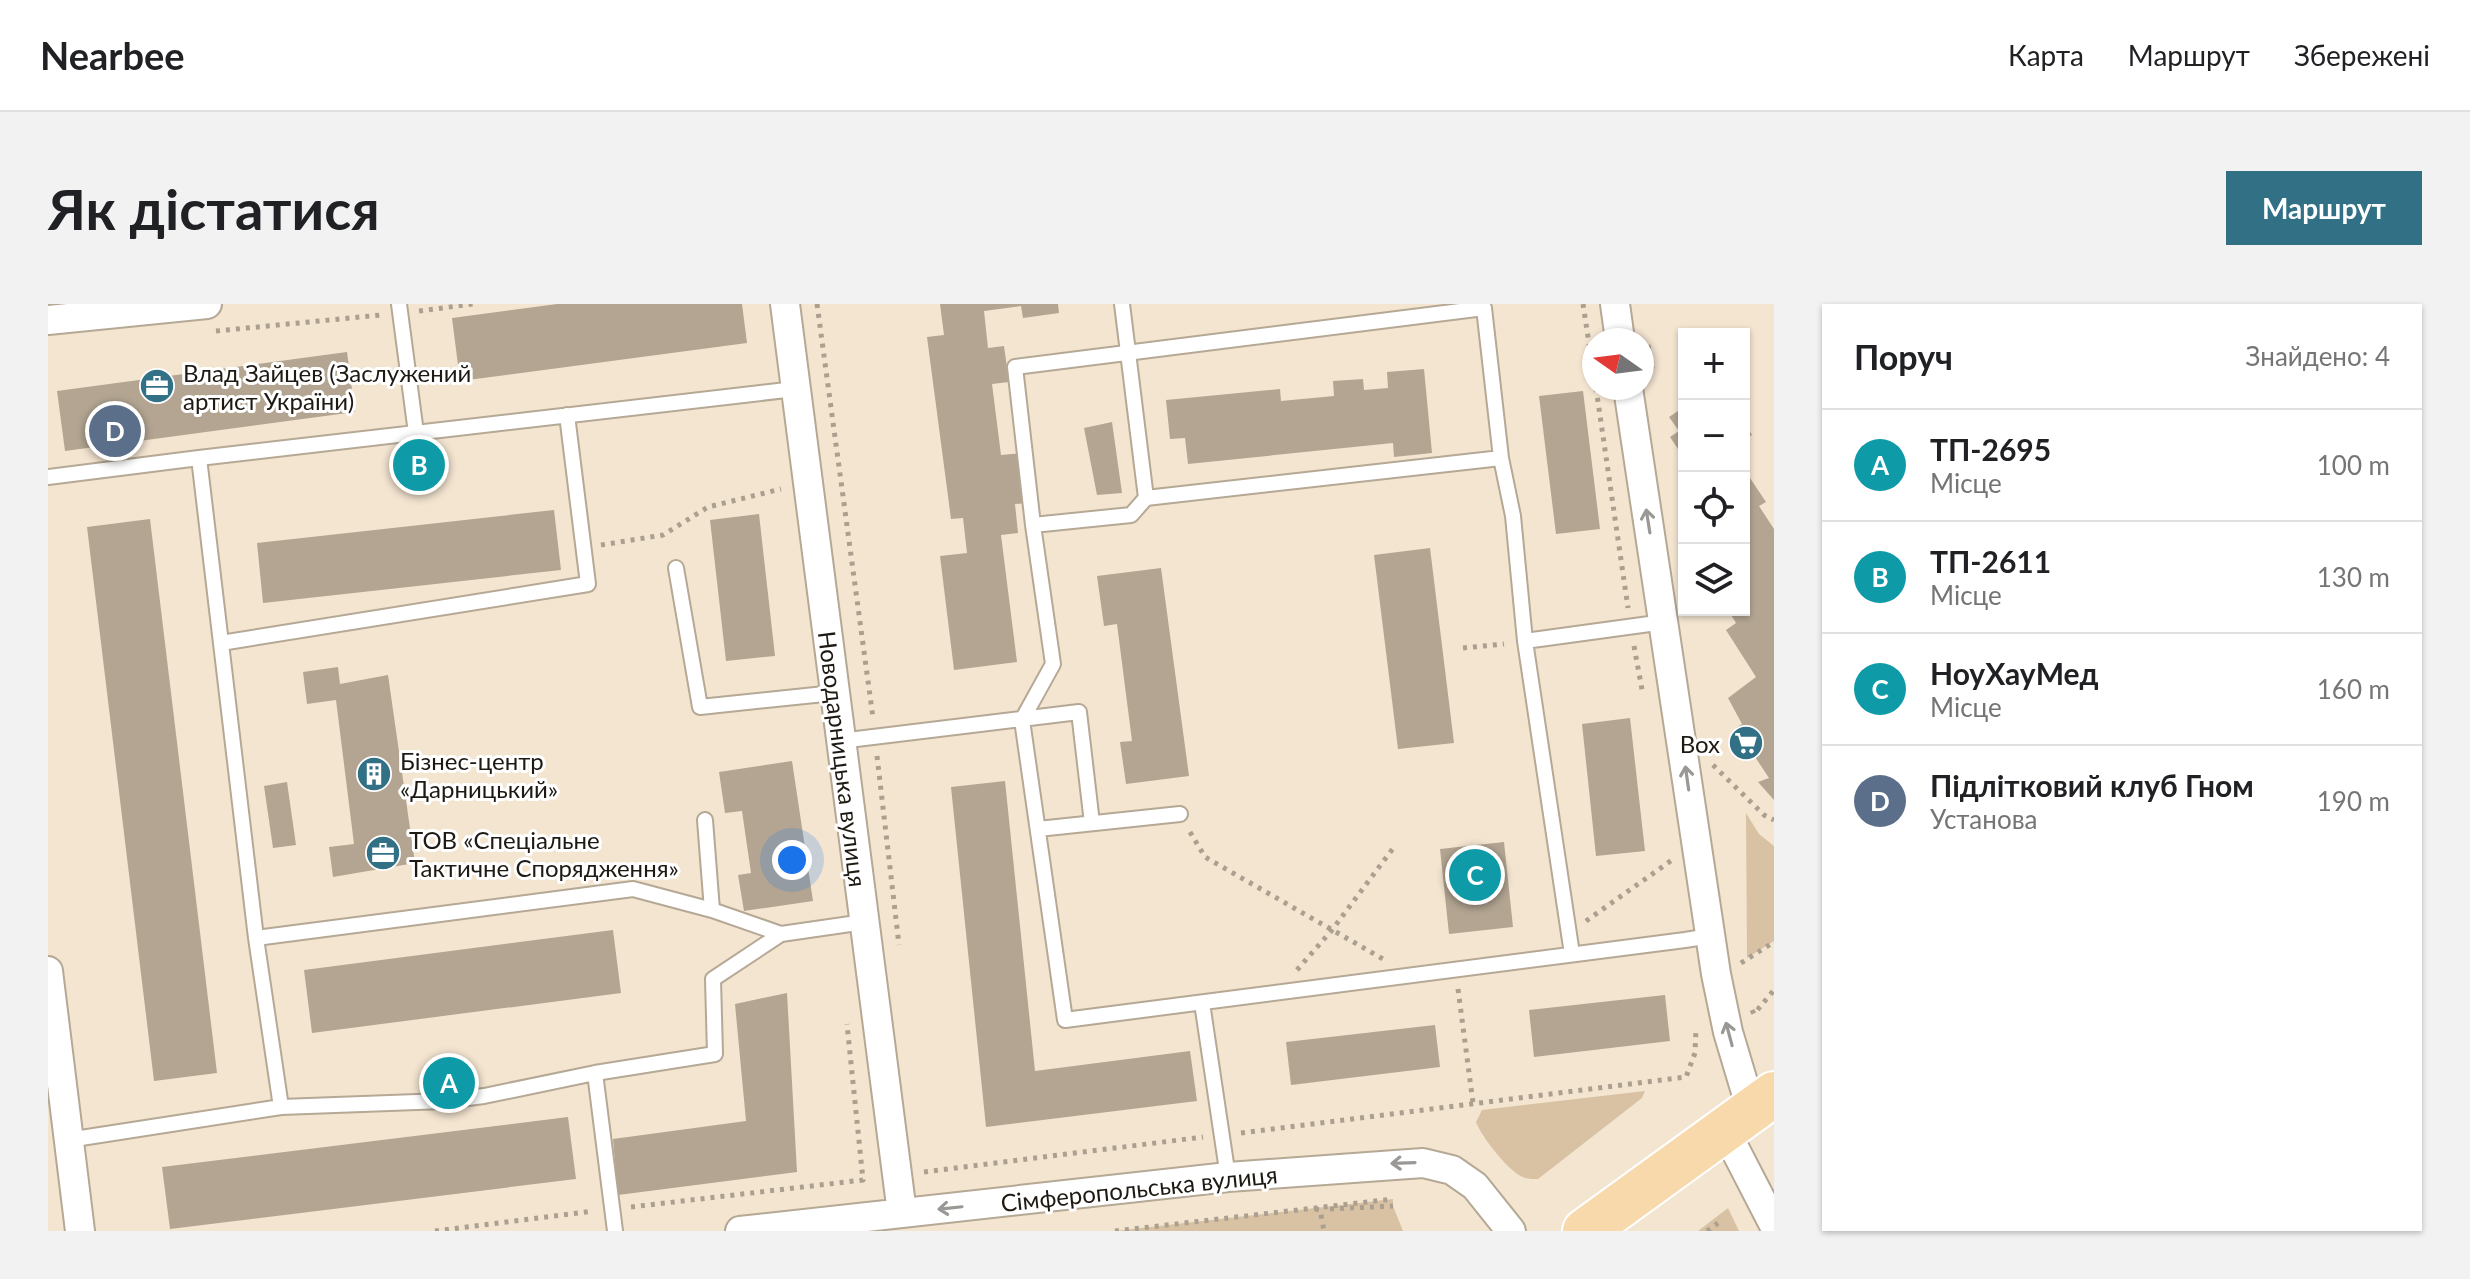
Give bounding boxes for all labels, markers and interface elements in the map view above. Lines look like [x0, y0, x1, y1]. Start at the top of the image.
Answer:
text: Nearbee [40, 32, 185, 78]
text: Карта [2008, 38, 2084, 72]
text: Маршрут [2128, 38, 2250, 72]
text: Збережені [2294, 38, 2430, 72]
button: Маршрут [2226, 171, 2422, 245]
text: Як дістатися [48, 175, 380, 242]
north arrow [1582, 328, 1654, 400]
map controls [1678, 328, 1750, 616]
button: + [1678, 328, 1750, 400]
text: Поруч [1854, 336, 1953, 377]
text: Знайдено: 4 [2246, 340, 2390, 372]
place label: Влад Зайцев (Заслужений артист України) [183, 358, 471, 415]
office icon: Влад Зайцев (Заслужений артист України) [138, 367, 176, 405]
button: − [1678, 400, 1750, 472]
pin: D [89, 401, 141, 461]
text: ТП-2695 [1930, 431, 2051, 467]
pin: B [393, 435, 445, 495]
text: A [1871, 449, 1889, 481]
text: 100 m [2317, 449, 2390, 481]
text: Місце [1930, 467, 2002, 499]
button: locate [1678, 472, 1750, 544]
one-way arrow [1640, 509, 1655, 534]
text: ТП-2611 [1930, 543, 2051, 579]
button: layers [1678, 544, 1750, 616]
text: B [1871, 561, 1889, 593]
text: 130 m [2317, 561, 2390, 593]
text: Місце [1930, 579, 2002, 611]
street label: Новодарницька вулиця [813, 629, 873, 889]
text: НоуХауМед [1930, 655, 2099, 691]
text: C [1871, 673, 1889, 705]
text: 160 m [2317, 673, 2390, 705]
text: Місце [1930, 691, 2002, 723]
supermarket icon: Box [1727, 724, 1765, 762]
place label: Box [1680, 729, 1720, 758]
place label: Бізнес-центр «Дарницький» [400, 746, 558, 803]
building icon: Бізнес-центр «Дарницький» [355, 755, 393, 793]
one-way arrow [1679, 766, 1694, 791]
text: Підлітковий клуб Гном [1930, 767, 2254, 803]
text: D [1870, 785, 1890, 817]
text: 190 m [2317, 785, 2390, 817]
text: Установа [1930, 803, 2037, 835]
place label: ТОВ «Спеціальне Тактичне Спорядження» [409, 825, 679, 882]
office icon: ТОВ «Спеціальне Тактичне Спорядження» [364, 834, 402, 872]
your location [772, 840, 812, 880]
pin: C [1449, 845, 1501, 905]
one-way arrow [1721, 1022, 1736, 1048]
pin: A [423, 1053, 475, 1113]
one-way arrow [1390, 1156, 1417, 1171]
street label: Сімферопольська вулиця [999, 1159, 1279, 1217]
one-way arrow [937, 1200, 964, 1215]

